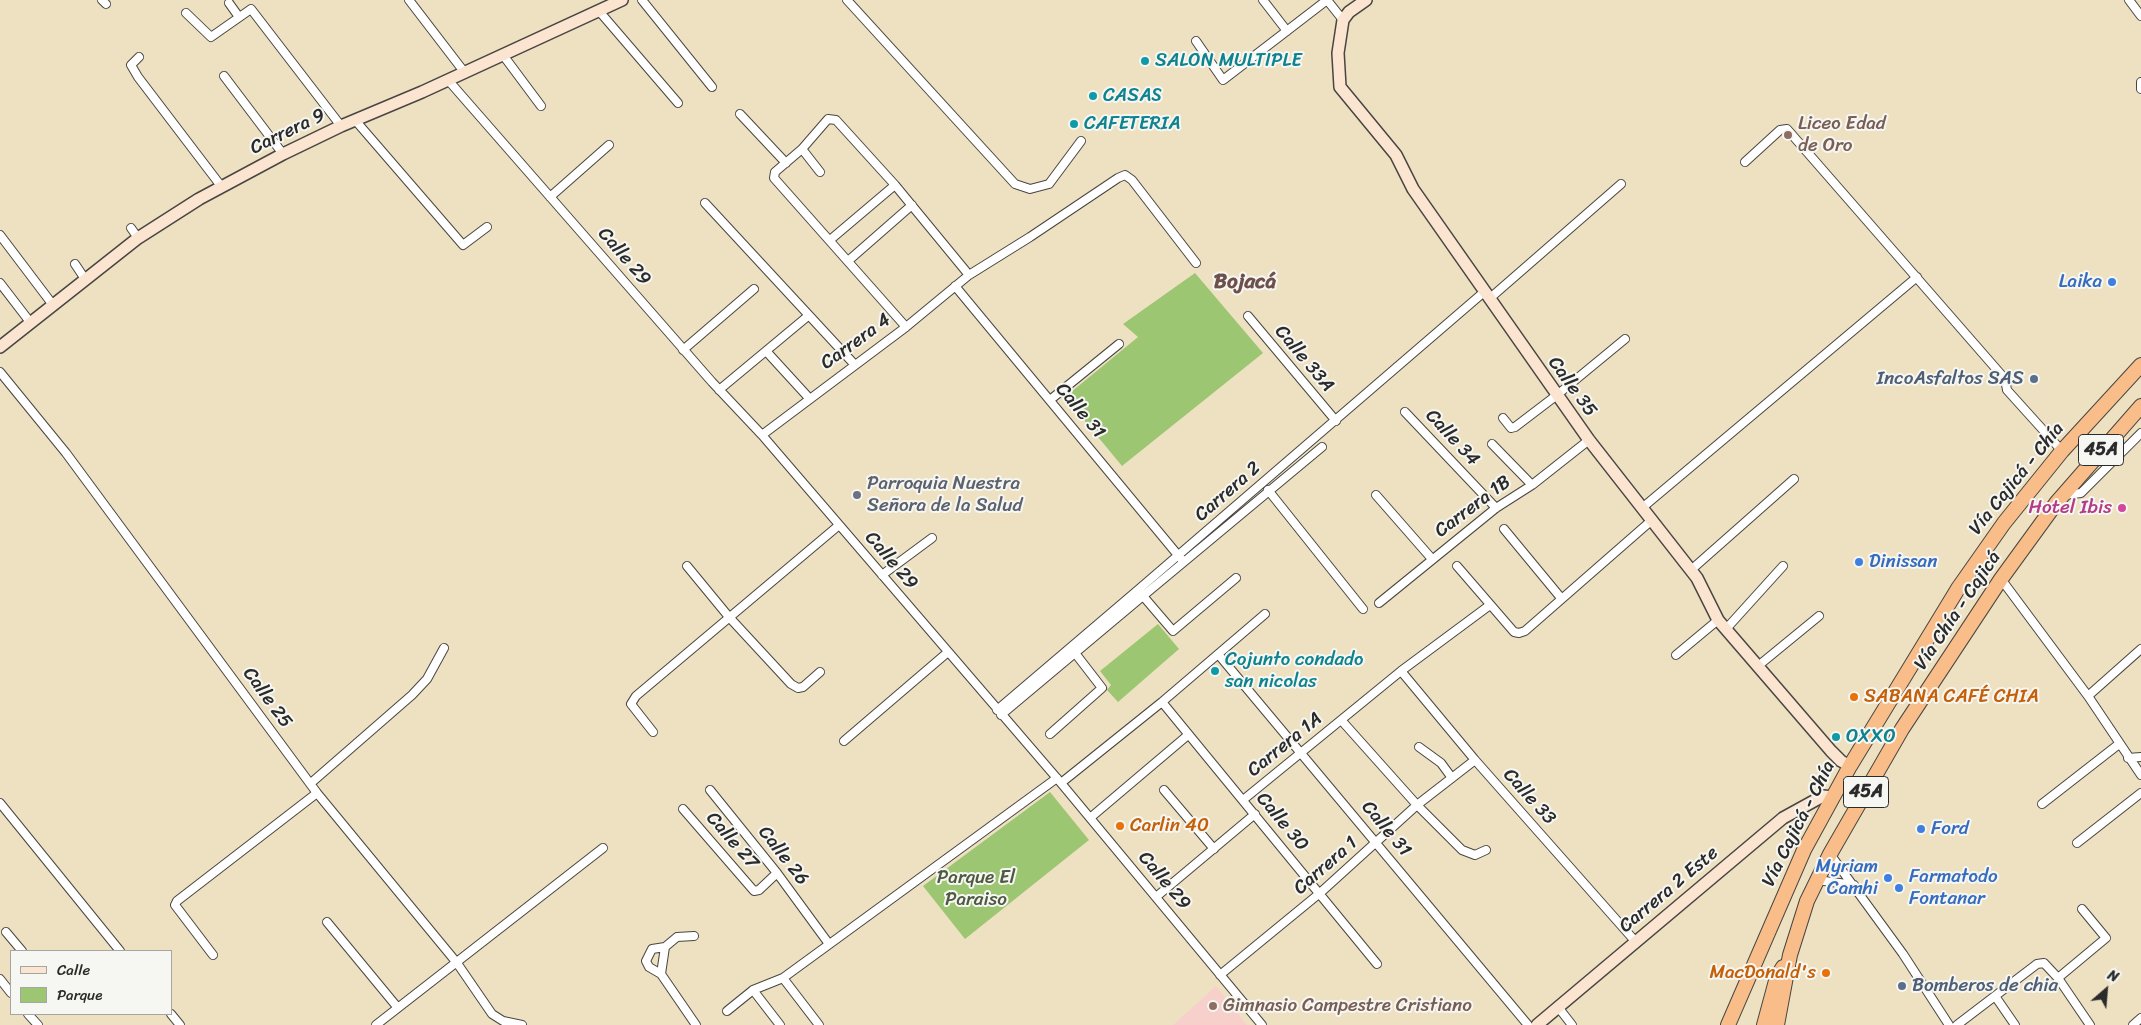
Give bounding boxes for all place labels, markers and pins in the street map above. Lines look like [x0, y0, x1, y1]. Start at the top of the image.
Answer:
place label: SALON MULTIPLE [1155, 50, 1302, 72]
marker: SALON MULTIPLE [1139, 55, 1151, 67]
place label: CASAS [1103, 85, 1162, 107]
marker: CASAS [1087, 90, 1099, 102]
place label: CAFETERIA [1084, 113, 1181, 135]
place label: Liceo Edad de Oro [1798, 113, 1886, 157]
marker: CAFETERIA [1068, 118, 1080, 130]
marker: Liceo Edad de Oro [1782, 129, 1794, 141]
place label: Laika [2059, 271, 2102, 293]
marker: Laika [2106, 276, 2118, 288]
place label: IncoAsfaltos SAS [1877, 368, 2024, 390]
marker: IncoAsfaltos SAS [2028, 373, 2040, 385]
place label: Parroquia Nuestra Señora de la Salud [867, 473, 1023, 517]
marker: Parroquia Nuestra Señora de la Salud [851, 489, 863, 501]
place label: Hotel Ibis [2029, 497, 2112, 519]
marker: Hotel Ibis [2116, 502, 2128, 514]
place label: Dinissan [1869, 551, 1937, 573]
marker: Dinissan [1853, 556, 1865, 568]
place label: Cojunto condado san nicolas [1225, 649, 1363, 693]
marker: Cojunto condado san nicolas [1209, 665, 1221, 677]
place label: SABANA CAFÉ CHIA [1864, 686, 2039, 708]
marker: SABANA CAFÉ CHIA [1848, 691, 1860, 703]
place label: OXXO [1846, 726, 1896, 748]
marker: OXXO [1830, 731, 1842, 743]
place label: Carlin 40 [1130, 815, 1209, 837]
place label: Ford [1931, 818, 1969, 840]
marker: Carlin 40 [1114, 820, 1126, 832]
marker: Ford [1915, 823, 1927, 835]
place label: Myriam Camhi [1815, 856, 1878, 900]
place label: Farmatodo Fontanar [1909, 866, 1998, 910]
marker: Myriam Camhi [1882, 872, 1894, 884]
marker: Farmatodo Fontanar [1893, 882, 1905, 894]
place label: MacDonald's [1709, 962, 1816, 984]
marker: MacDonald's [1820, 967, 1832, 979]
place label: Bomberos de chia [1912, 975, 2058, 997]
marker: Bomberos de chia [1896, 980, 1908, 992]
place label: Gimnasio Campestre Cristiano [1223, 995, 1472, 1017]
marker: Gimnasio Campestre Cristiano [1207, 1000, 1219, 1012]

